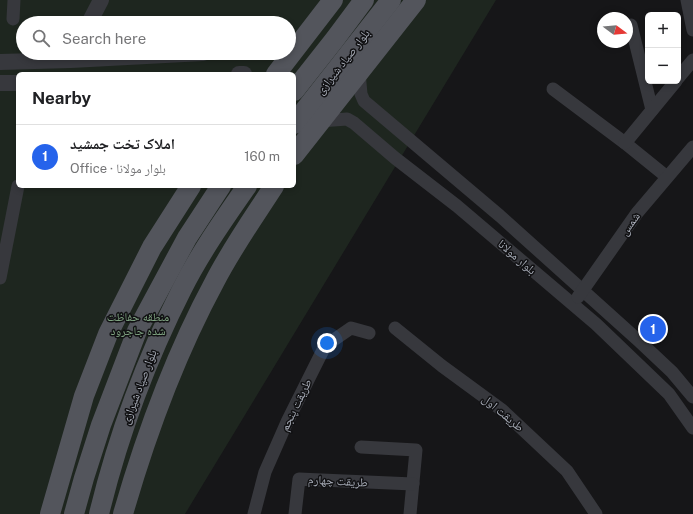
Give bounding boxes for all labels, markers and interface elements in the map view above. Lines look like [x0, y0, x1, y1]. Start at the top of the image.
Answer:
north arrow [597, 12, 633, 48]
map controls [645, 12, 681, 84]
button: + [645, 12, 681, 48]
search box [16, 16, 296, 60]
icon: search [30, 27, 52, 49]
street label: بلوار صیاد شیرازی [313, 27, 373, 98]
text: Search here [62, 30, 146, 47]
button: − [645, 48, 681, 84]
text: Nearby [32, 88, 91, 108]
text: املاک تخت جمشید [70, 135, 175, 152]
text: 1 [42, 149, 48, 164]
text: 160 m [244, 149, 280, 164]
text: Office · بلوار مولانا [70, 161, 166, 176]
street label: شمس [617, 210, 643, 238]
street label: بلوار مولانا [495, 237, 539, 278]
park label: منطقه حفاظت شده جاجرود [107, 310, 169, 338]
pin: 1 [640, 314, 666, 344]
your location [317, 333, 337, 353]
street label: بلوار صیاد شیرازی [118, 348, 160, 426]
street label: طریقت پنجم [277, 377, 316, 434]
street label: طریقت اول [479, 392, 527, 435]
street label: طریقت چهارم [308, 472, 368, 491]

